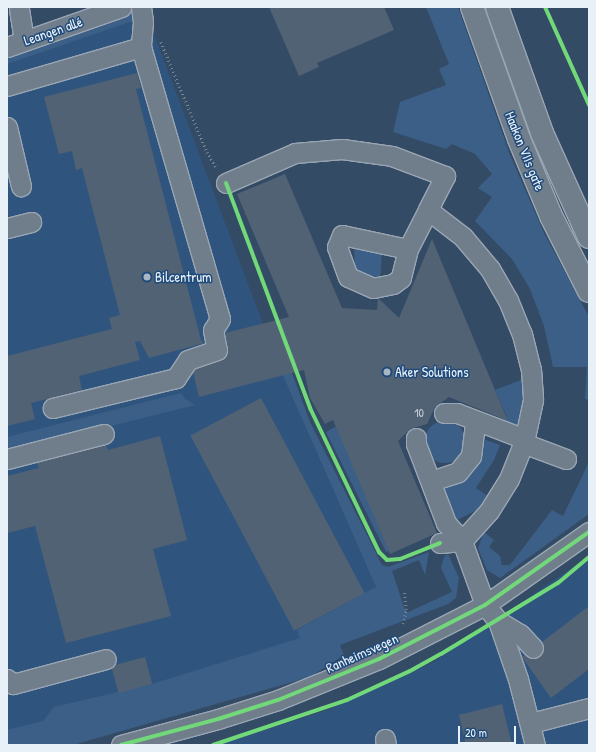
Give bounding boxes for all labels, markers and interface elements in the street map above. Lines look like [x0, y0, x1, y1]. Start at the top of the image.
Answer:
street label: Leangen allé [21, 13, 85, 49]
street label: Haakon VIIs gate [502, 109, 548, 193]
place label: Bilcentrum [155, 269, 212, 285]
marker: Bilcentrum [142, 272, 152, 282]
place label: Aker Solutions [395, 364, 469, 380]
marker: Aker Solutions [382, 367, 392, 377]
house number: 10 [414, 406, 424, 420]
street label: Ranheimsvegen [323, 630, 401, 676]
scale bar [460, 718, 518, 744]
text: 20 m [465, 724, 487, 741]

